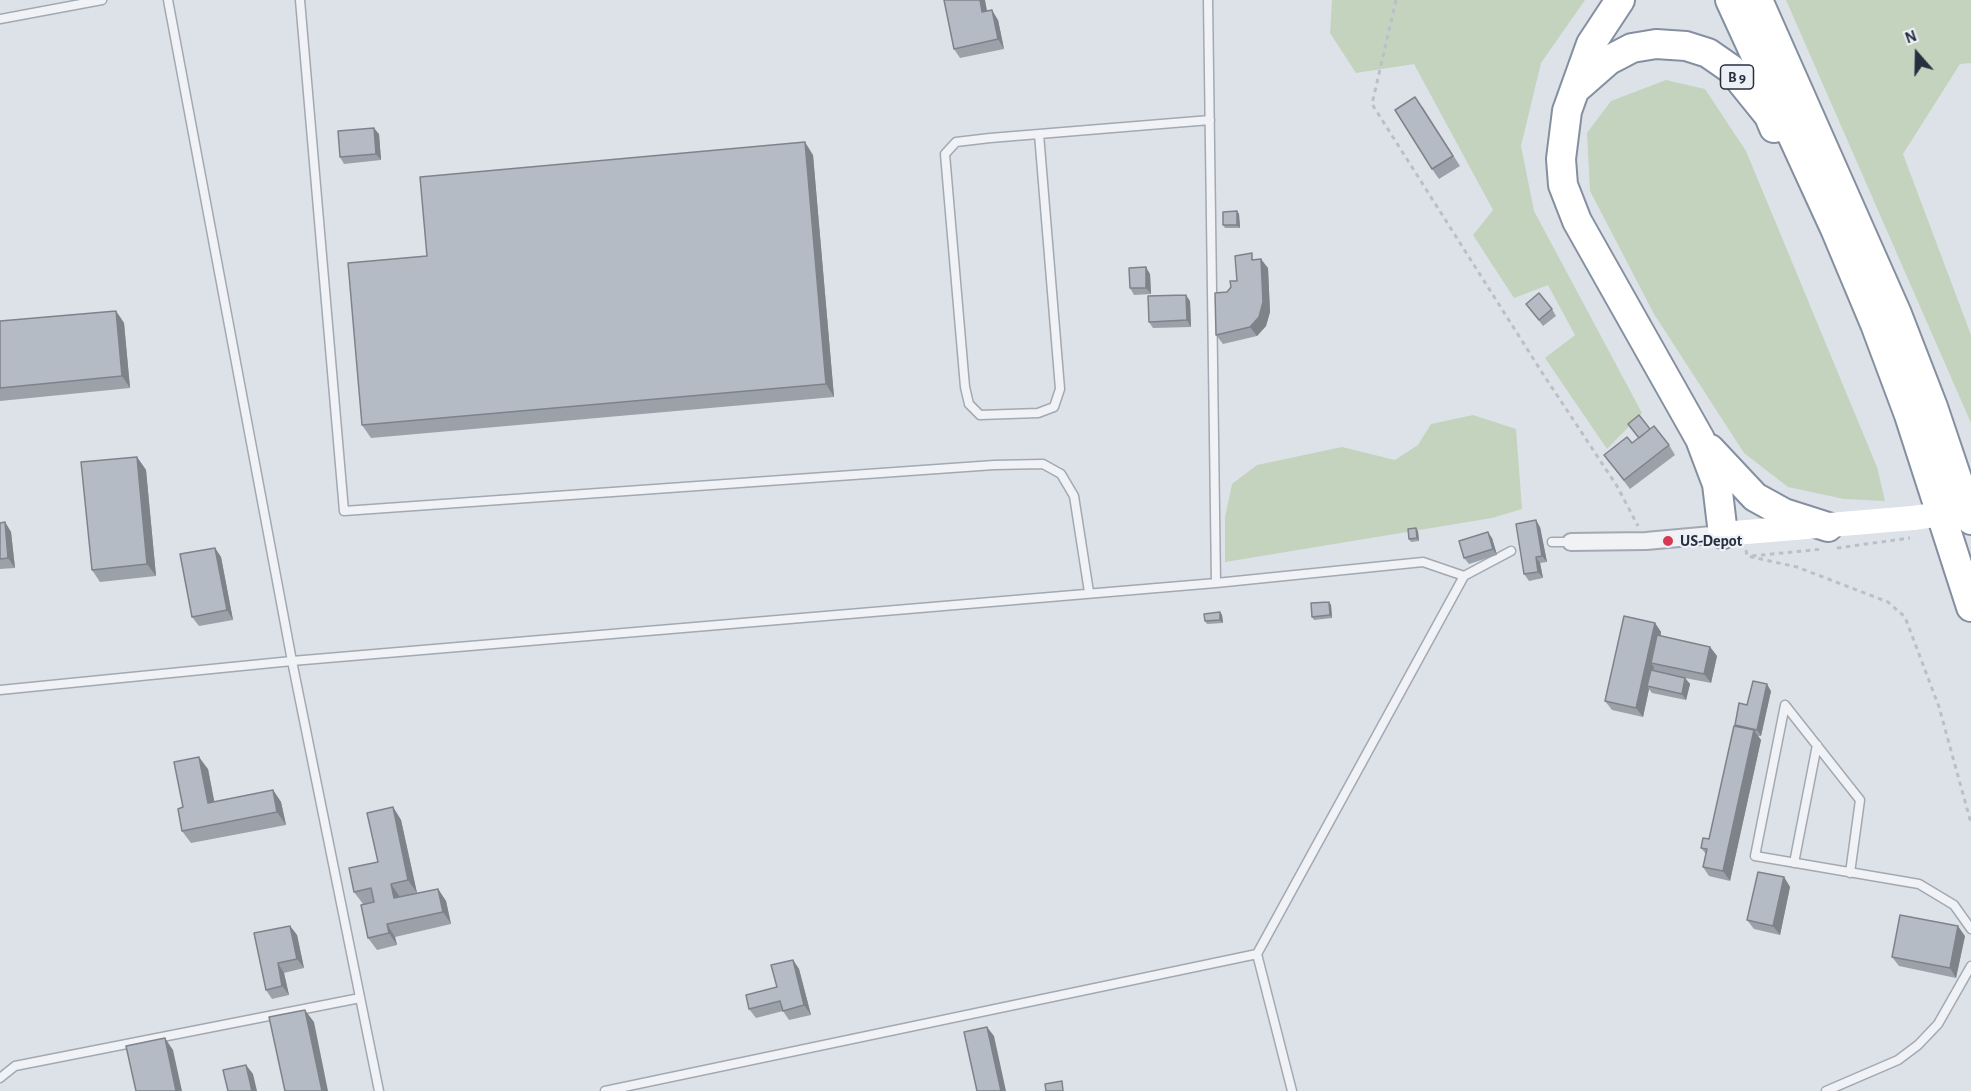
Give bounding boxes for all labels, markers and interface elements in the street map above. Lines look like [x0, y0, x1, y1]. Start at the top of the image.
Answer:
north arrow [1887, 24, 1947, 84]
text: N [1903, 28, 1919, 47]
road number: B 9 [1720, 65, 1754, 89]
place label: US-Depot [1680, 531, 1742, 551]
marker: US-Depot [1661, 534, 1675, 548]

